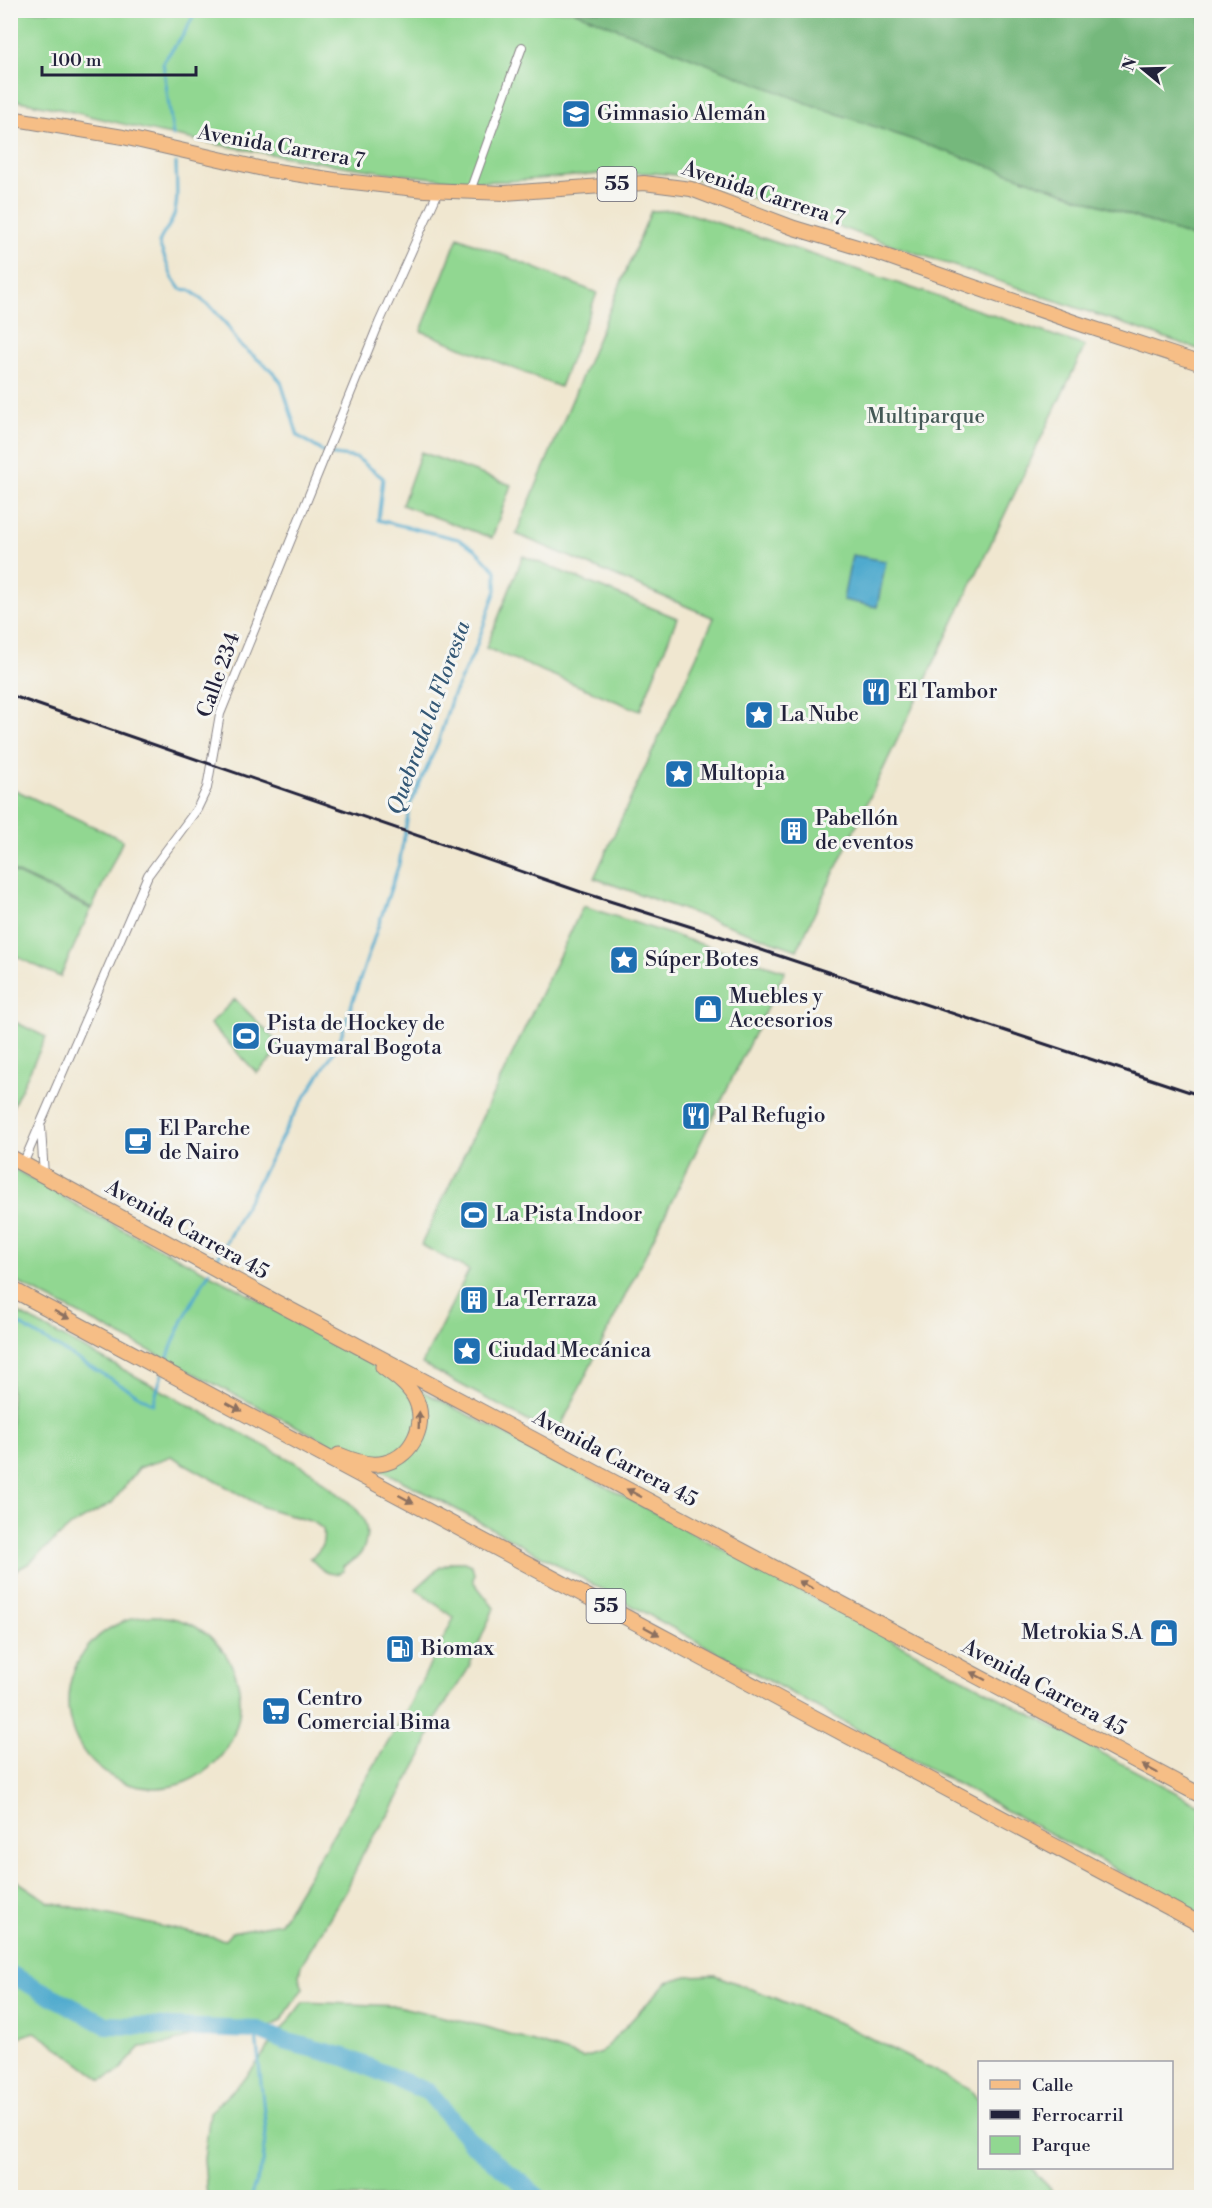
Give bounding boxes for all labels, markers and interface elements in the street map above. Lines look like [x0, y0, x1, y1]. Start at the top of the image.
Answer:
scale bar [42, 39, 196, 77]
north arrow [1113, 39, 1173, 99]
text: 100 m [51, 49, 102, 72]
text: N [1118, 55, 1141, 74]
school or university icon: Gimnasio Alemán [560, 98, 592, 130]
place label: Gimnasio Alemán [597, 101, 766, 127]
street label: Avenida Carrera 7 [195, 119, 367, 175]
street label: Avenida Carrera 7 [678, 155, 848, 233]
road number: 55 [598, 167, 636, 201]
park label: Multiparque [867, 404, 985, 430]
water label: Quebrada la Floresta [381, 617, 477, 819]
street label: Calle 234 [192, 629, 246, 721]
restaurant icon: El Tambor [860, 676, 892, 708]
place label: El Tambor [897, 679, 997, 705]
place icon: La Nube [743, 699, 775, 731]
place label: La Nube [780, 702, 859, 728]
place icon: Multopia [663, 758, 695, 790]
place label: Multopia [700, 761, 786, 787]
place label: Pabellón de eventos [815, 806, 914, 856]
building icon: Pabellón de eventos [778, 815, 810, 847]
place icon: Súper Botes [608, 944, 640, 976]
place label: Súper Botes [645, 947, 759, 973]
place label: Muebles y Accesorios [728, 984, 833, 1034]
shop icon: Muebles y Accesorios [692, 993, 724, 1025]
place label: Pista de Hockey de Guaymaral Bogota [267, 1011, 445, 1061]
sports icon: Pista de Hockey de Guaymaral Bogota [230, 1020, 262, 1052]
restaurant icon: Pal Refugio [680, 1100, 712, 1132]
place label: Pal Refugio [717, 1103, 826, 1129]
place label: El Parche de Nairo [159, 1116, 250, 1166]
cafe icon: El Parche de Nairo [122, 1125, 154, 1157]
street label: Avenida Carrera 45 [100, 1174, 273, 1286]
sports icon: La Pista Indoor [458, 1199, 490, 1231]
place label: La Pista Indoor [495, 1202, 642, 1228]
building icon: La Terraza [458, 1284, 490, 1316]
place label: La Terraza [495, 1287, 598, 1313]
one-way arrow [54, 1310, 71, 1320]
place icon: Ciudad Mecánica [451, 1335, 483, 1367]
place label: Ciudad Mecánica [488, 1338, 652, 1364]
one-way arrow [226, 1402, 243, 1412]
street label: Avenida Carrera 45 [527, 1404, 702, 1513]
one-way arrow [414, 1410, 423, 1429]
one-way arrow [625, 1488, 642, 1498]
one-way arrow [398, 1494, 415, 1504]
one-way arrow [797, 1580, 814, 1590]
road number: 55 [586, 1589, 626, 1623]
shop icon: Metrokia S.A [1148, 1617, 1180, 1649]
place label: Metrokia S.A [1021, 1620, 1144, 1646]
one-way arrow [644, 1626, 661, 1636]
fuel station icon: Biomax [384, 1633, 416, 1665]
street label: Avenida Carrera 45 [956, 1633, 1131, 1742]
place label: Biomax [420, 1636, 495, 1662]
one-way arrow [969, 1671, 986, 1681]
place label: Centro Comercial Bima [297, 1686, 451, 1736]
supermarket icon: Centro Comercial Bima [260, 1695, 292, 1727]
one-way arrow [1141, 1764, 1158, 1774]
legend [978, 2061, 1173, 2169]
text: Calle [1032, 2074, 1073, 2097]
text: Ferrocarril [1032, 2104, 1124, 2127]
text: Parque [1032, 2134, 1091, 2157]

